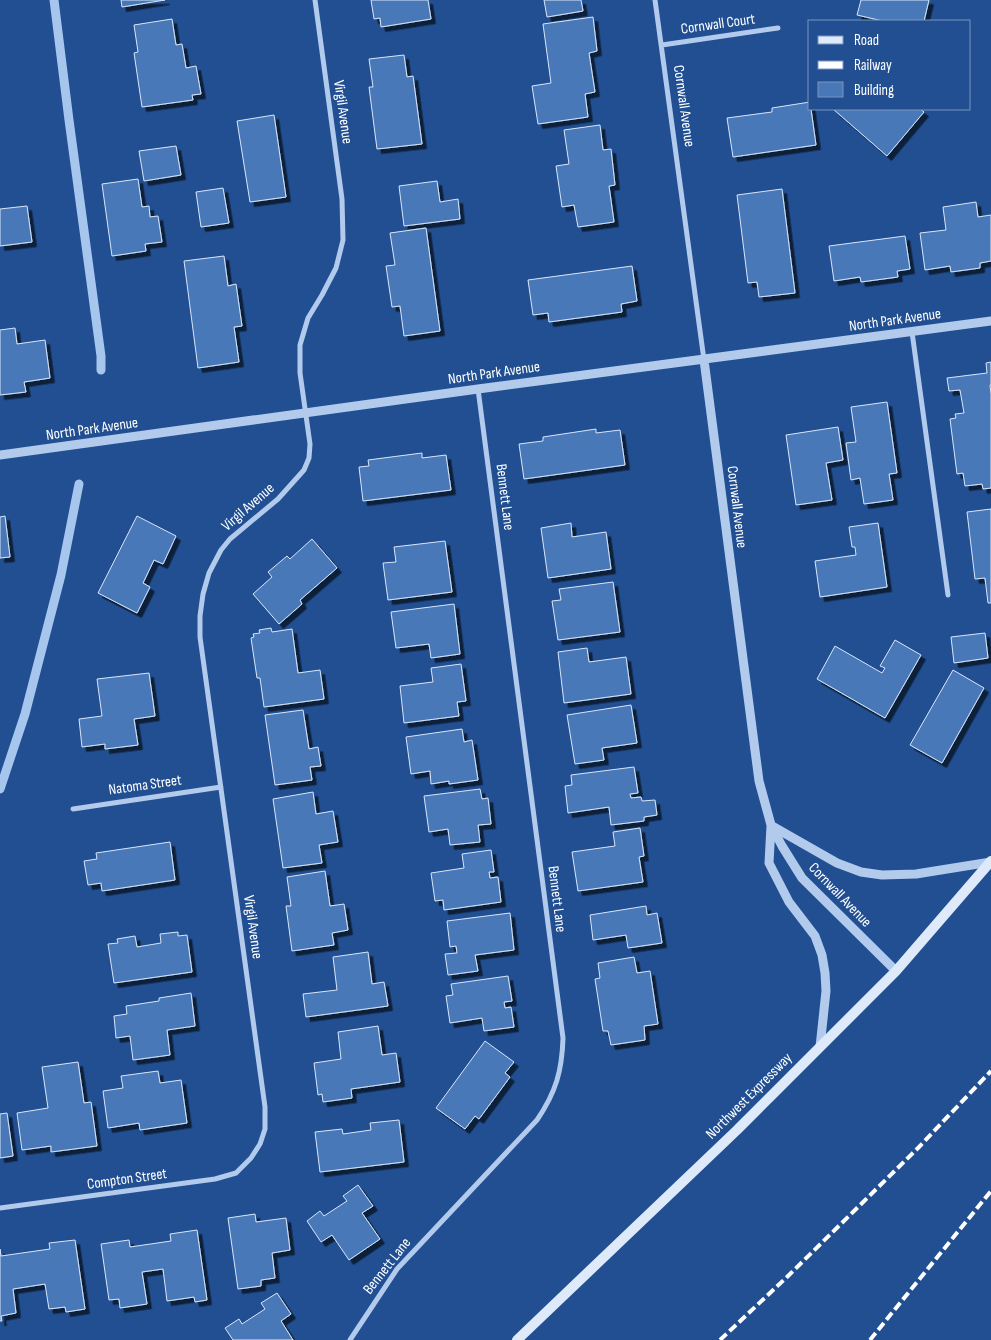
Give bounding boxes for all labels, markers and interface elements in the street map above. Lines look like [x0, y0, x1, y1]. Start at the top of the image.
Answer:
street label: Cornwall Court [680, 9, 757, 39]
legend [808, 20, 971, 110]
text: Road [854, 31, 879, 50]
text: Railway [854, 56, 892, 75]
street label: Cornwall Avenue [669, 64, 699, 148]
street label: Virgil Avenue [329, 79, 357, 145]
text: Building [854, 81, 894, 100]
street label: North Park Avenue [848, 304, 942, 336]
street label: North Park Avenue [447, 357, 541, 389]
street label: North Park Avenue [45, 413, 139, 445]
street label: Bennett Lane [491, 463, 519, 531]
street label: Cornwall Avenue [723, 465, 751, 549]
street label: Virgil Avenue [218, 479, 278, 535]
street label: Natoma Street [107, 770, 183, 800]
street label: Cornwall Avenue [804, 859, 876, 931]
street label: Bennett Lane [543, 865, 571, 933]
street label: Virgil Avenue [239, 894, 267, 960]
street label: Northwest Expressway [702, 1049, 796, 1143]
street label: Compton Street [86, 1164, 169, 1194]
street label: Bennett Lane [359, 1234, 415, 1298]

